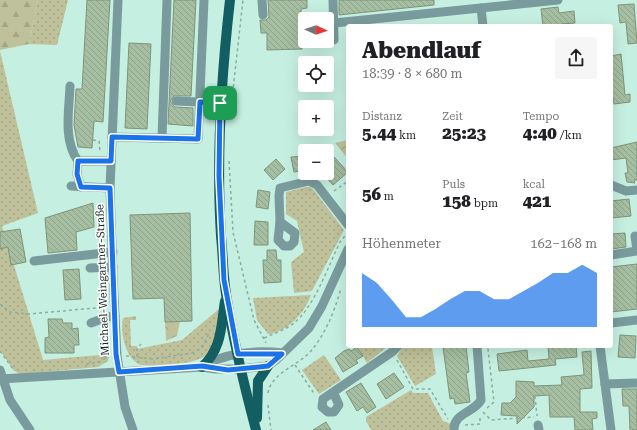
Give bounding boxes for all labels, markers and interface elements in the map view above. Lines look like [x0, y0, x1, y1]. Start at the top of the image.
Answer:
north arrow [298, 12, 334, 48]
map controls [298, 12, 334, 180]
button: share [555, 37, 597, 79]
text: Abendlauf [362, 38, 481, 63]
button: locate [298, 56, 334, 92]
text: 18:39 · 8 × 680 m [362, 66, 462, 81]
pin [203, 86, 237, 120]
icon: arrive [209, 92, 231, 114]
button: + [298, 100, 334, 136]
text: Distanz [362, 110, 402, 123]
text: Zeit [442, 110, 463, 123]
text: Tempo [523, 110, 559, 123]
text: 5.44 [362, 123, 396, 143]
text: 25:23 [442, 123, 486, 143]
text: 4:40 [523, 123, 557, 143]
text: km [396, 129, 416, 142]
text: /km [557, 129, 582, 142]
button: − [298, 144, 334, 180]
text: Puls [442, 178, 465, 191]
text: kcal [523, 178, 545, 191]
text: 56 [362, 184, 381, 204]
text: m [381, 190, 394, 203]
text: 158 [442, 191, 471, 211]
text: 421 [523, 191, 551, 211]
text: bpm [471, 197, 498, 210]
street label: Michael-Weingartner-Straße [93, 204, 112, 356]
text: Höhenmeter [362, 236, 441, 251]
text: 162–168 m [530, 236, 597, 251]

